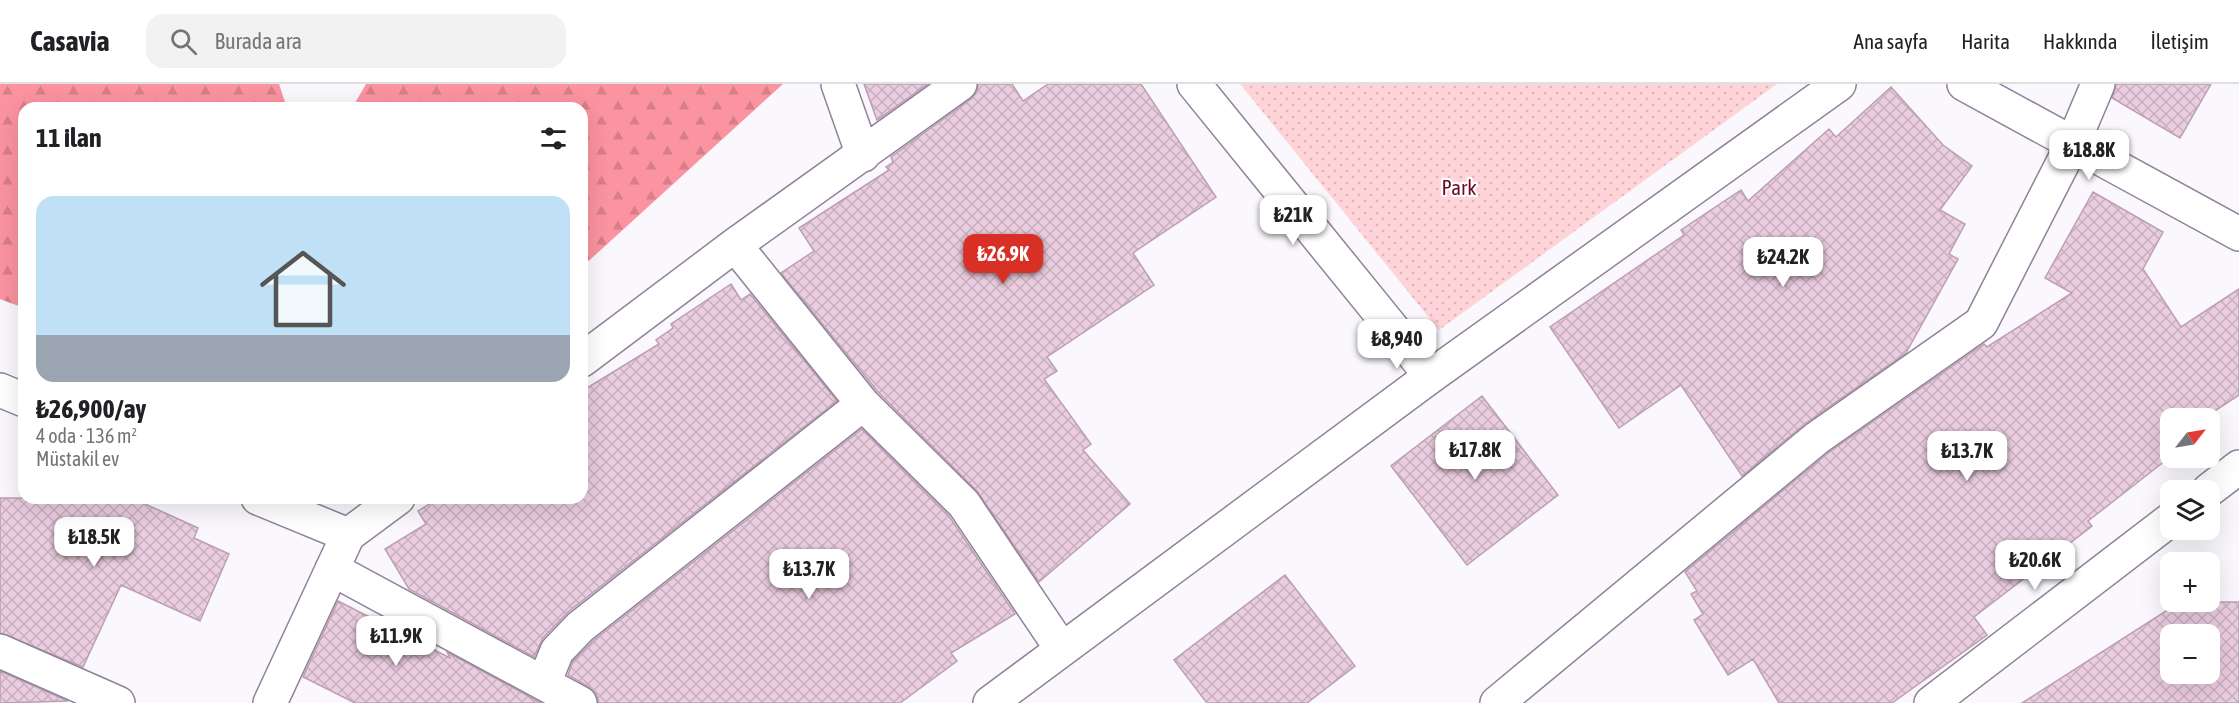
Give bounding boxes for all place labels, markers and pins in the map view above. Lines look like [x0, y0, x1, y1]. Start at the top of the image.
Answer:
pin: ₺18.8K [2040, 130, 2138, 181]
pin: ₺21K [1257, 195, 1329, 246]
pin: ₺26.9K [954, 234, 1052, 285]
pin: ₺24.2K [1734, 237, 1832, 288]
pin: ₺8,940 [1348, 319, 1446, 370]
pin: ₺17.8K [1426, 430, 1524, 481]
pin: ₺13.7K [1918, 431, 2016, 482]
pin: ₺18.5K [45, 517, 143, 568]
pin: ₺20.6K [1986, 540, 2084, 591]
pin: ₺13.7K [760, 549, 858, 600]
pin: ₺11.9K [347, 616, 445, 667]

